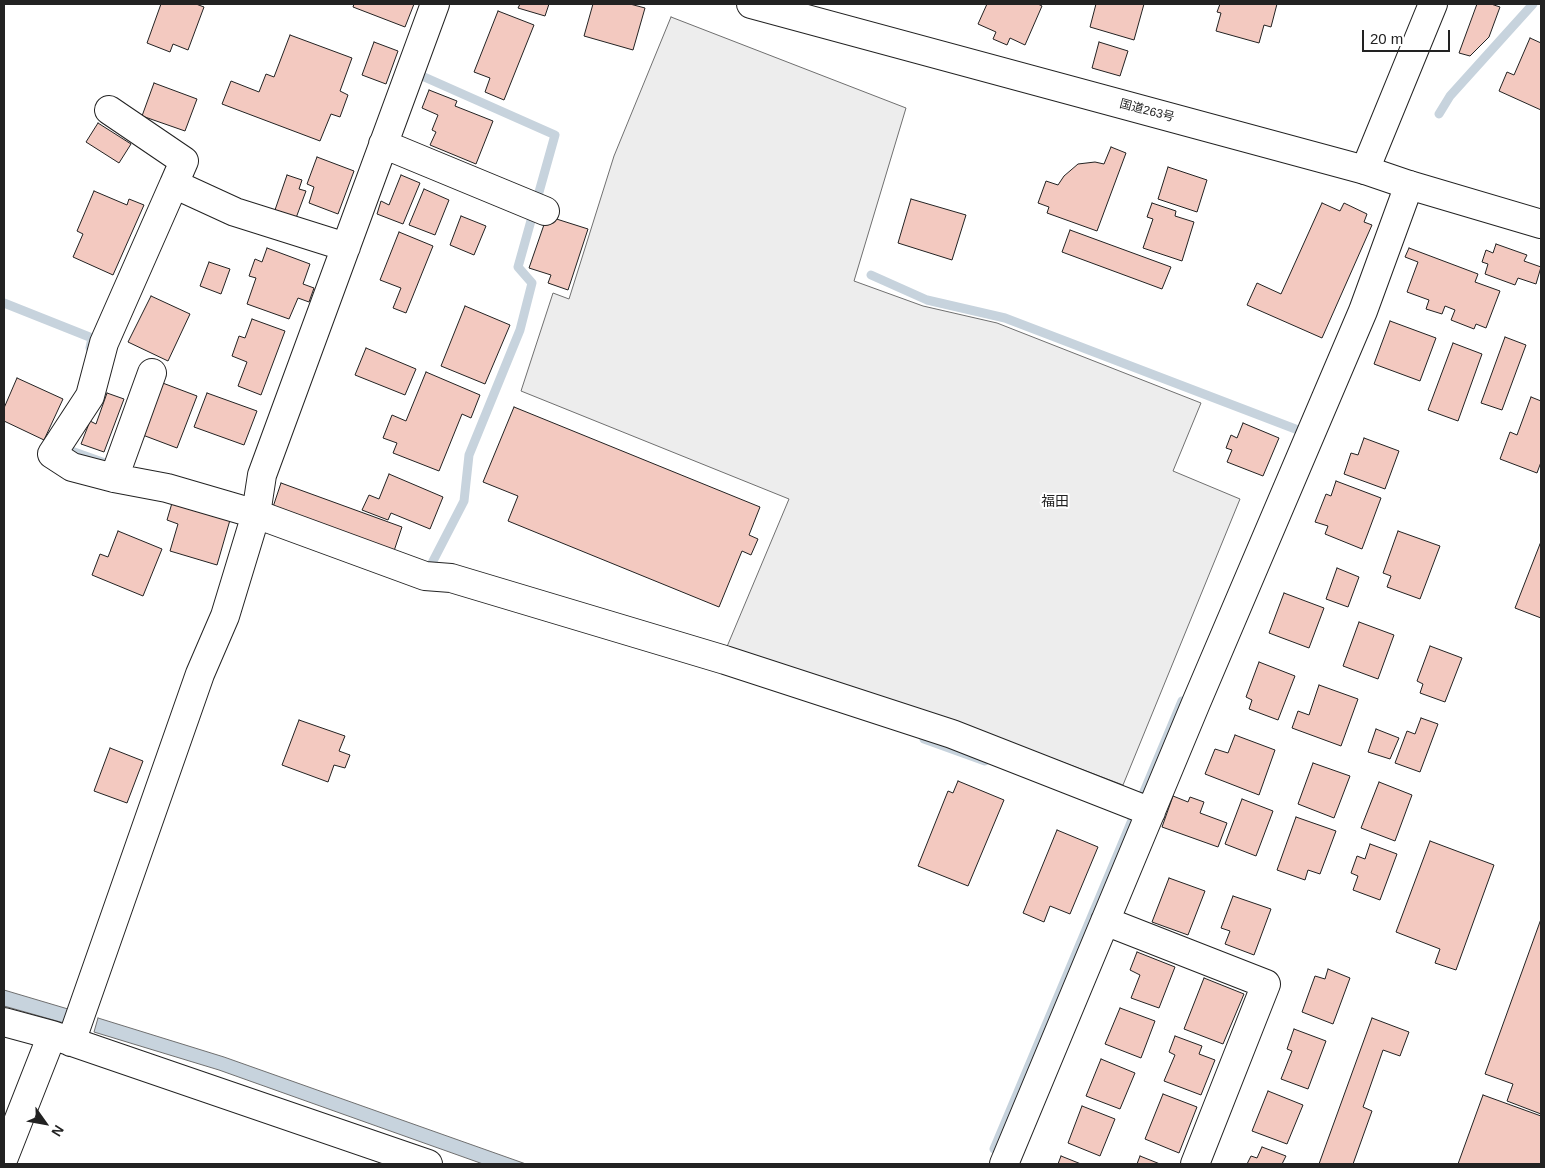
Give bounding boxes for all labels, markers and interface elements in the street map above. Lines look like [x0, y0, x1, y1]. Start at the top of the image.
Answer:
scale bar [1365, 20, 1452, 52]
text: 20 m [1370, 30, 1403, 47]
street label: 国道263号 [1118, 97, 1176, 125]
district label: 福田 [1041, 494, 1069, 510]
north arrow [20, 1098, 70, 1148]
text: N [48, 1122, 67, 1139]

